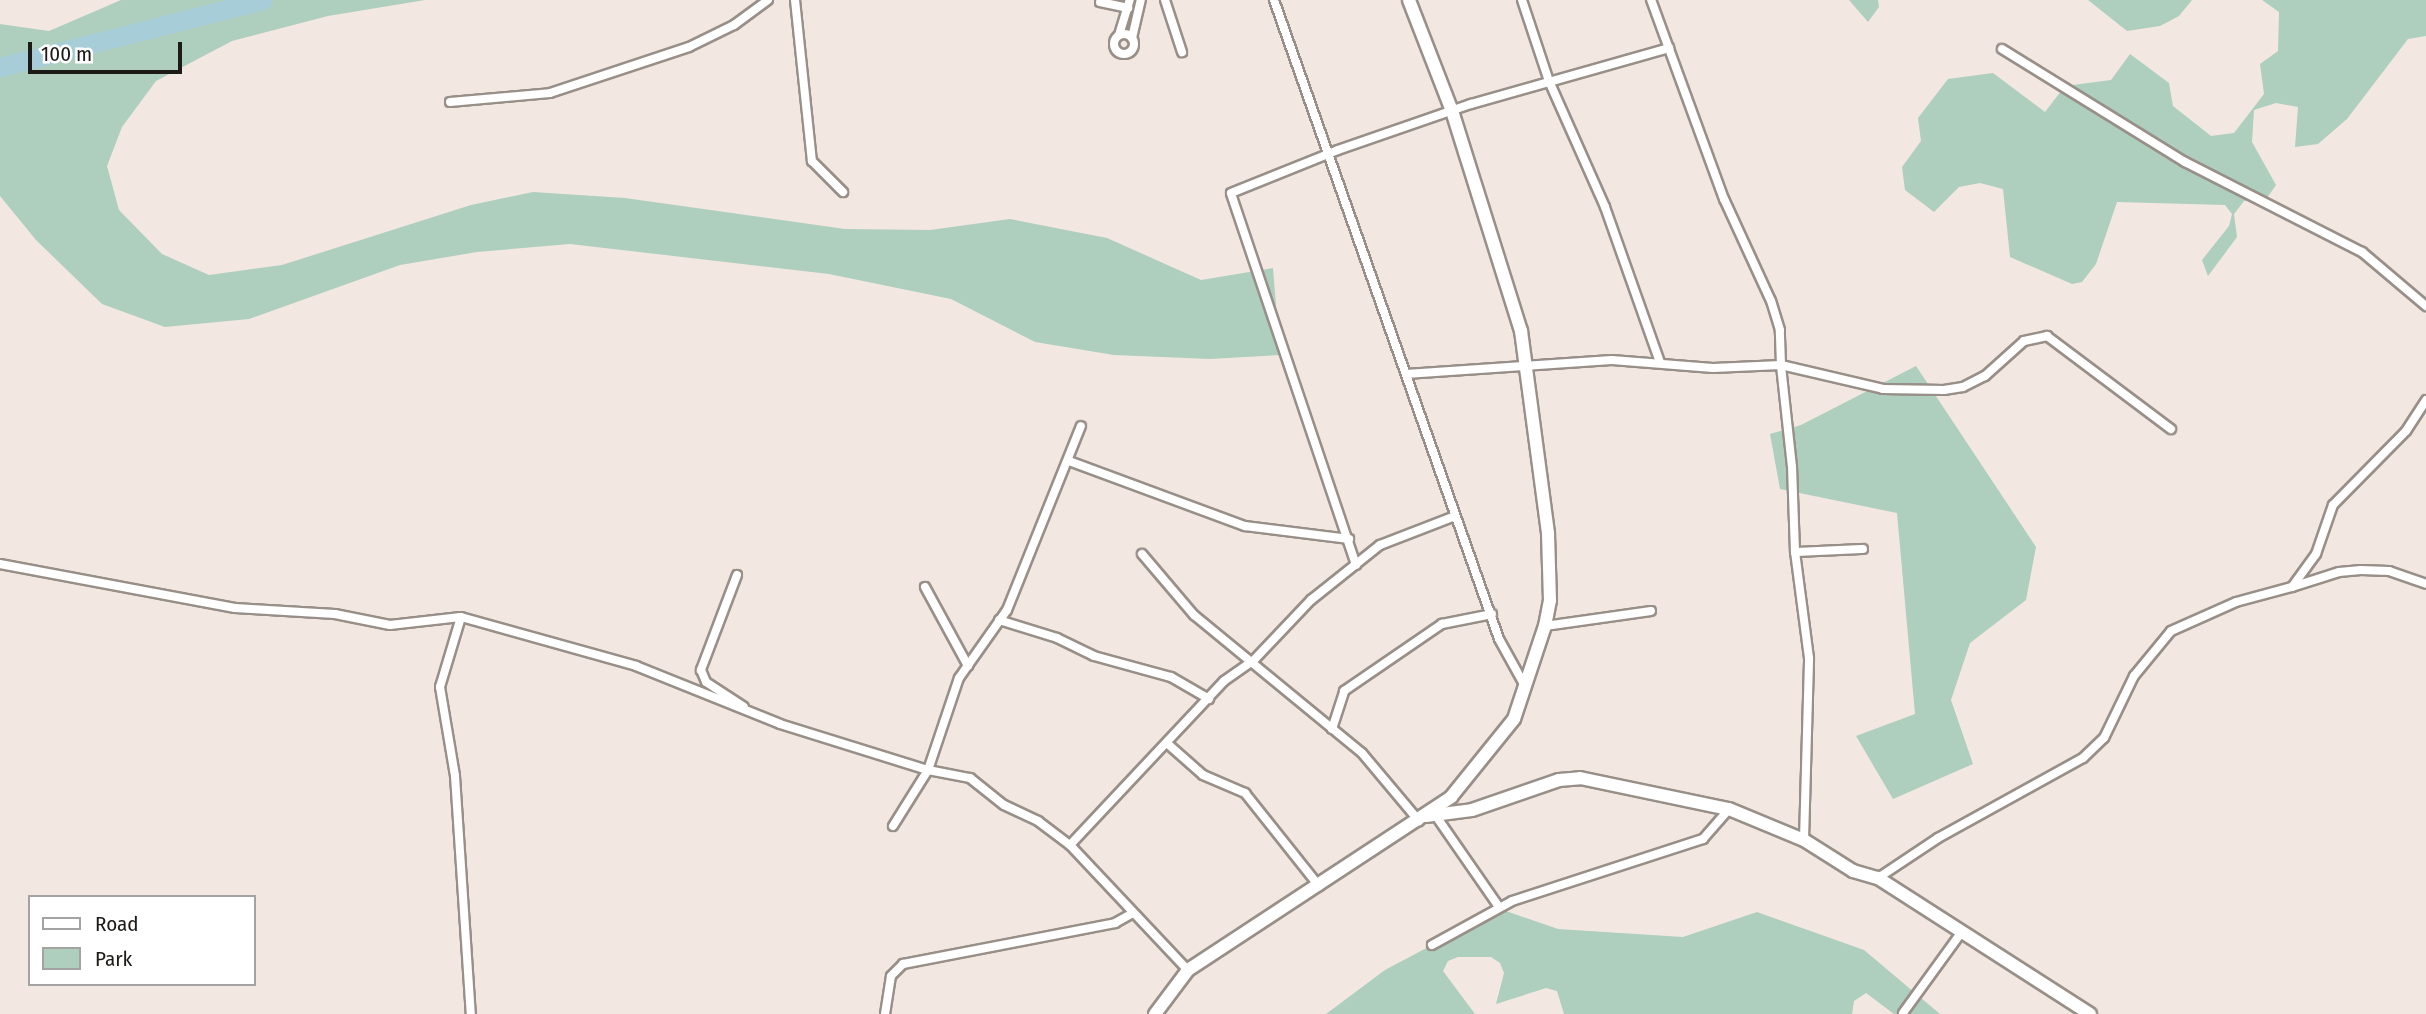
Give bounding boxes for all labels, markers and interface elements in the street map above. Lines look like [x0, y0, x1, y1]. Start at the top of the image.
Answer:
scale bar [32, 28, 186, 72]
text: 100 m [41, 41, 92, 67]
legend [28, 895, 256, 986]
text: Road [95, 911, 139, 937]
text: Park [95, 946, 132, 972]

